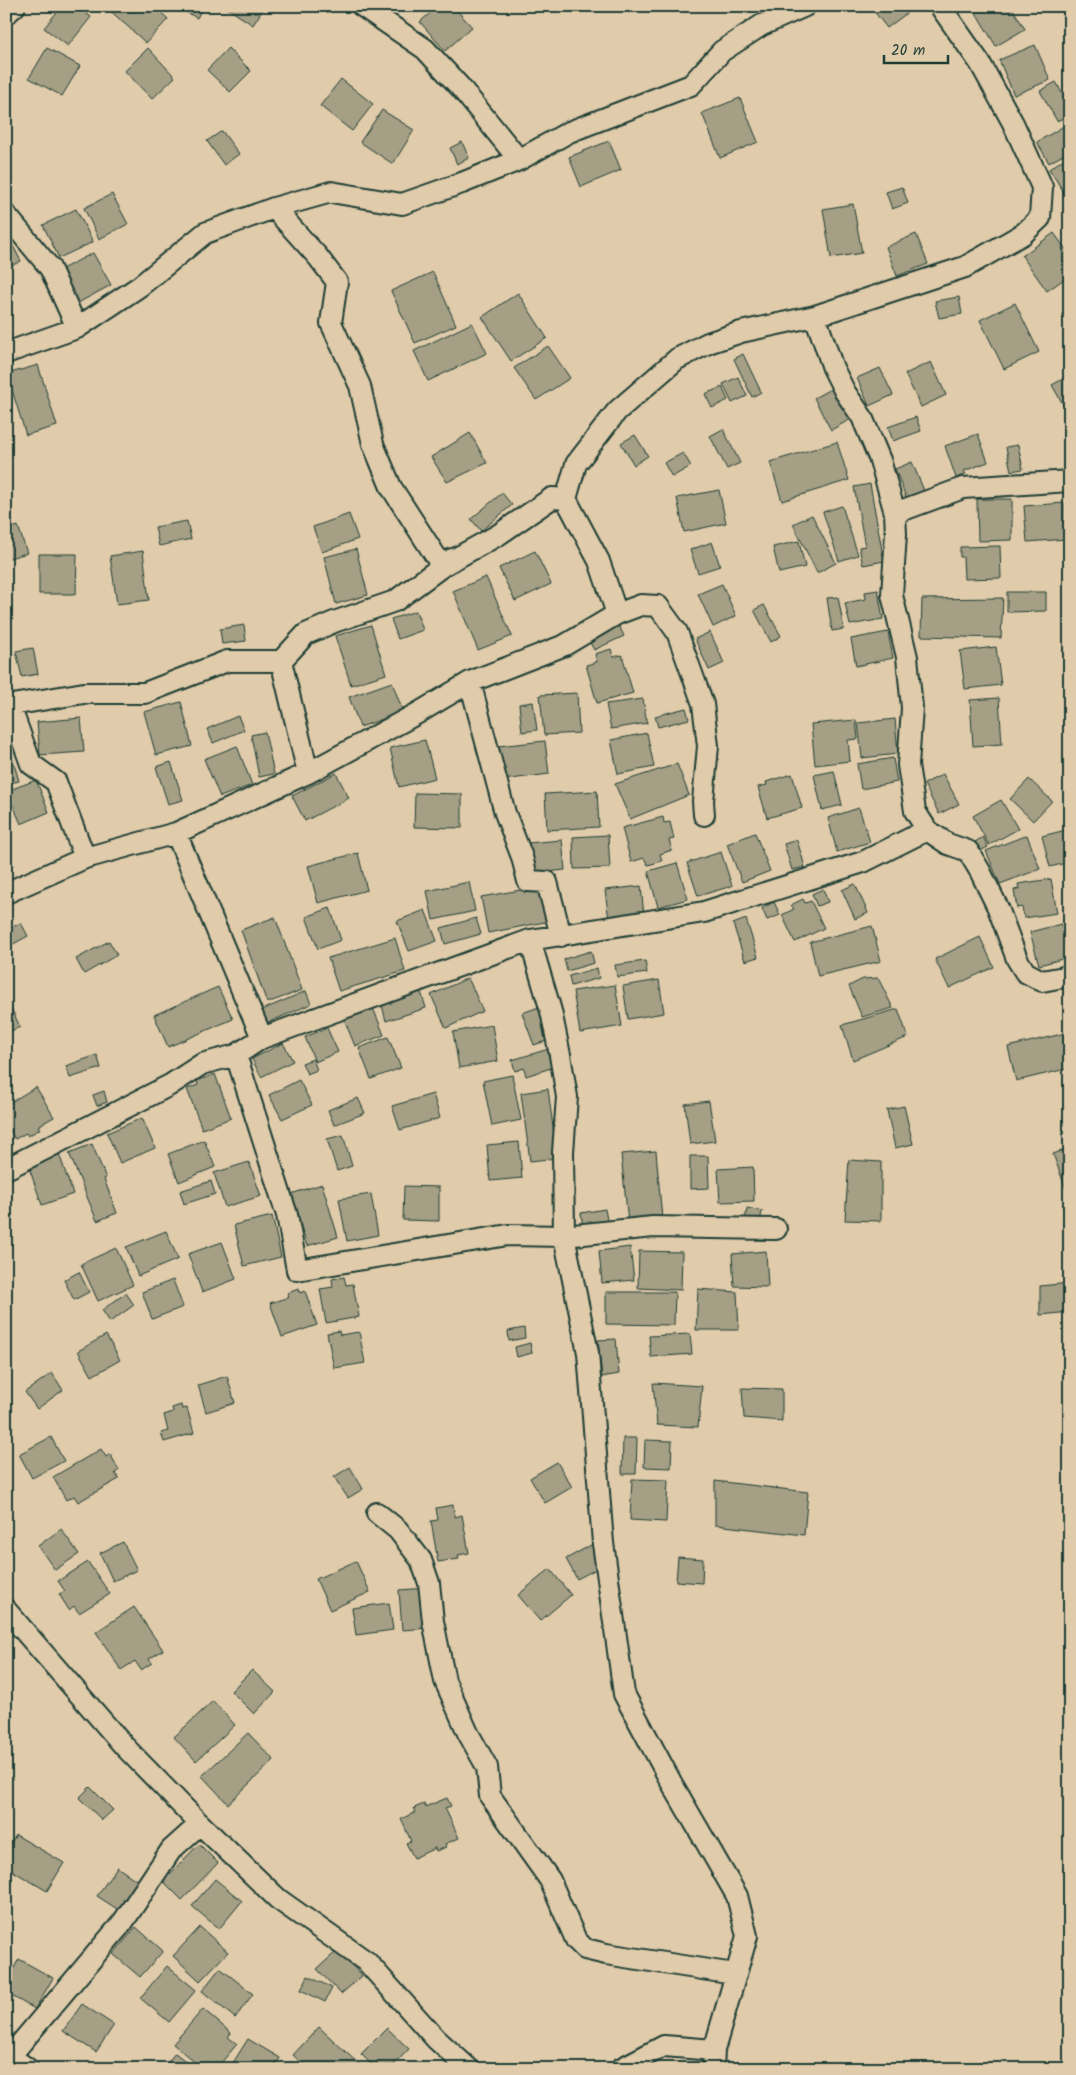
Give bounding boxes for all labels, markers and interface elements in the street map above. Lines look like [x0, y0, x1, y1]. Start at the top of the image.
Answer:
scale bar [884, 32, 947, 64]
text: 20 m [891, 39, 925, 63]

